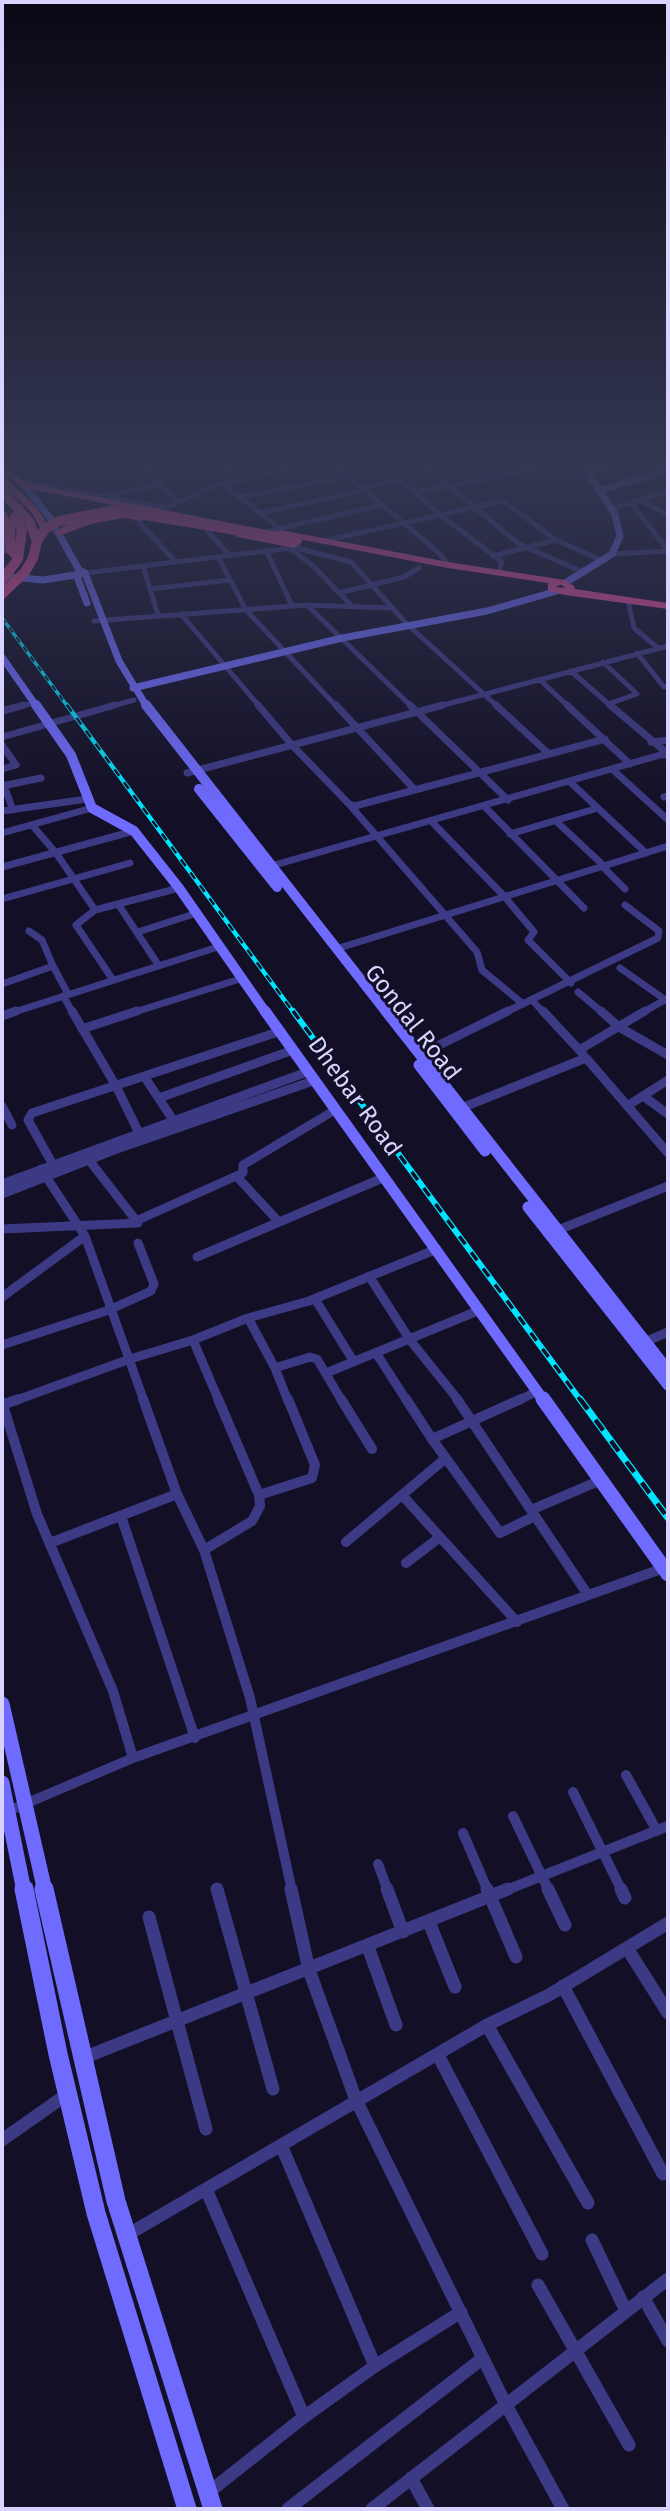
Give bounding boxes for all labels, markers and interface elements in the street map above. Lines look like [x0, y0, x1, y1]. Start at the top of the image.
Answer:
street label: Gondal Road [358, 959, 466, 1087]
street label: Dhebar Road [301, 1032, 407, 1162]

